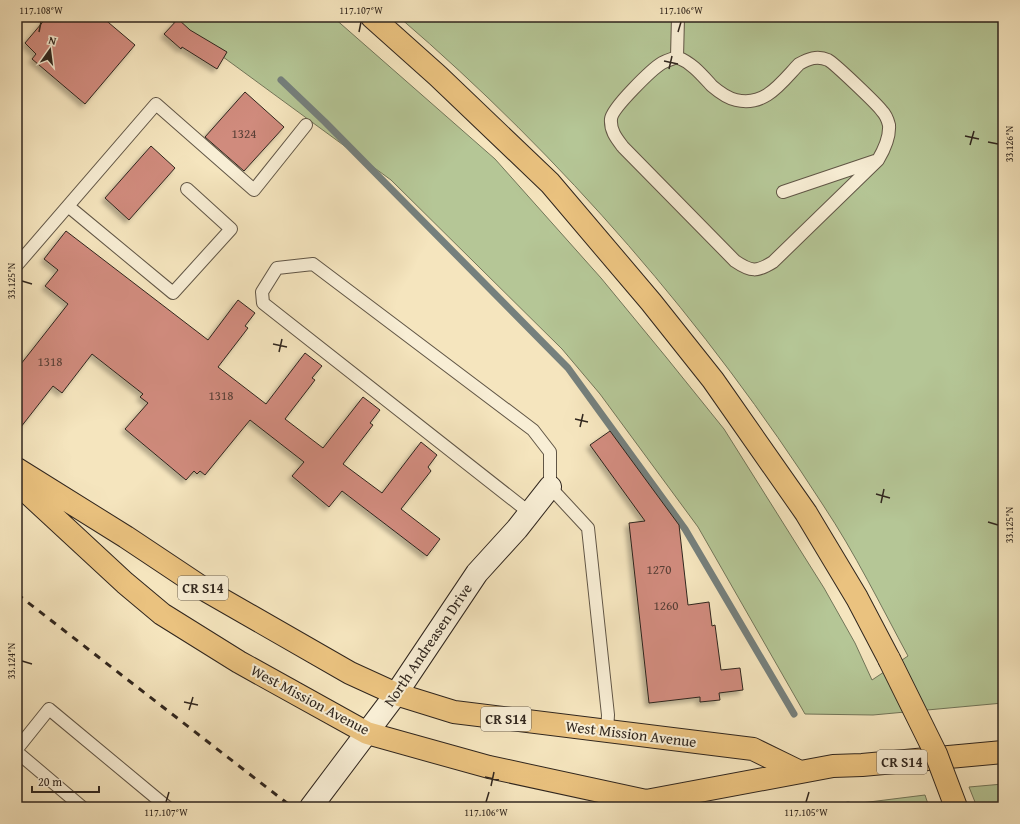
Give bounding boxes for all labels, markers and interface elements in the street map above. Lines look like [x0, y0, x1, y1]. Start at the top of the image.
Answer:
text: 117.108°W [19, 3, 63, 18]
text: 117.107°W [339, 3, 383, 18]
text: 117.106°W [659, 3, 703, 18]
north arrow [30, 30, 70, 70]
text: N [47, 32, 59, 49]
house number: 1324 [231, 124, 257, 143]
text: 33.126°N [1002, 125, 1017, 162]
text: 33.125°N [4, 262, 19, 299]
house number: 1318 [37, 352, 63, 371]
house number: 1318 [208, 386, 234, 405]
text: 33.125°N [1002, 506, 1017, 543]
house number: 1270 [646, 560, 672, 579]
road number: CR S14 [178, 576, 228, 600]
street label: North Andreasen Drive [378, 579, 477, 711]
house number: 1260 [653, 596, 679, 615]
text: 33.124°N [4, 642, 19, 679]
street label: West Mission Avenue [247, 659, 373, 740]
road number: CR S14 [481, 707, 531, 731]
street label: West Mission Avenue [564, 715, 698, 752]
road number: CR S14 [877, 750, 927, 774]
scale bar [32, 768, 99, 794]
text: 20 m [38, 773, 62, 790]
text: 117.107°W [144, 805, 188, 820]
text: 117.106°W [464, 805, 508, 820]
text: 117.105°W [784, 805, 828, 820]

